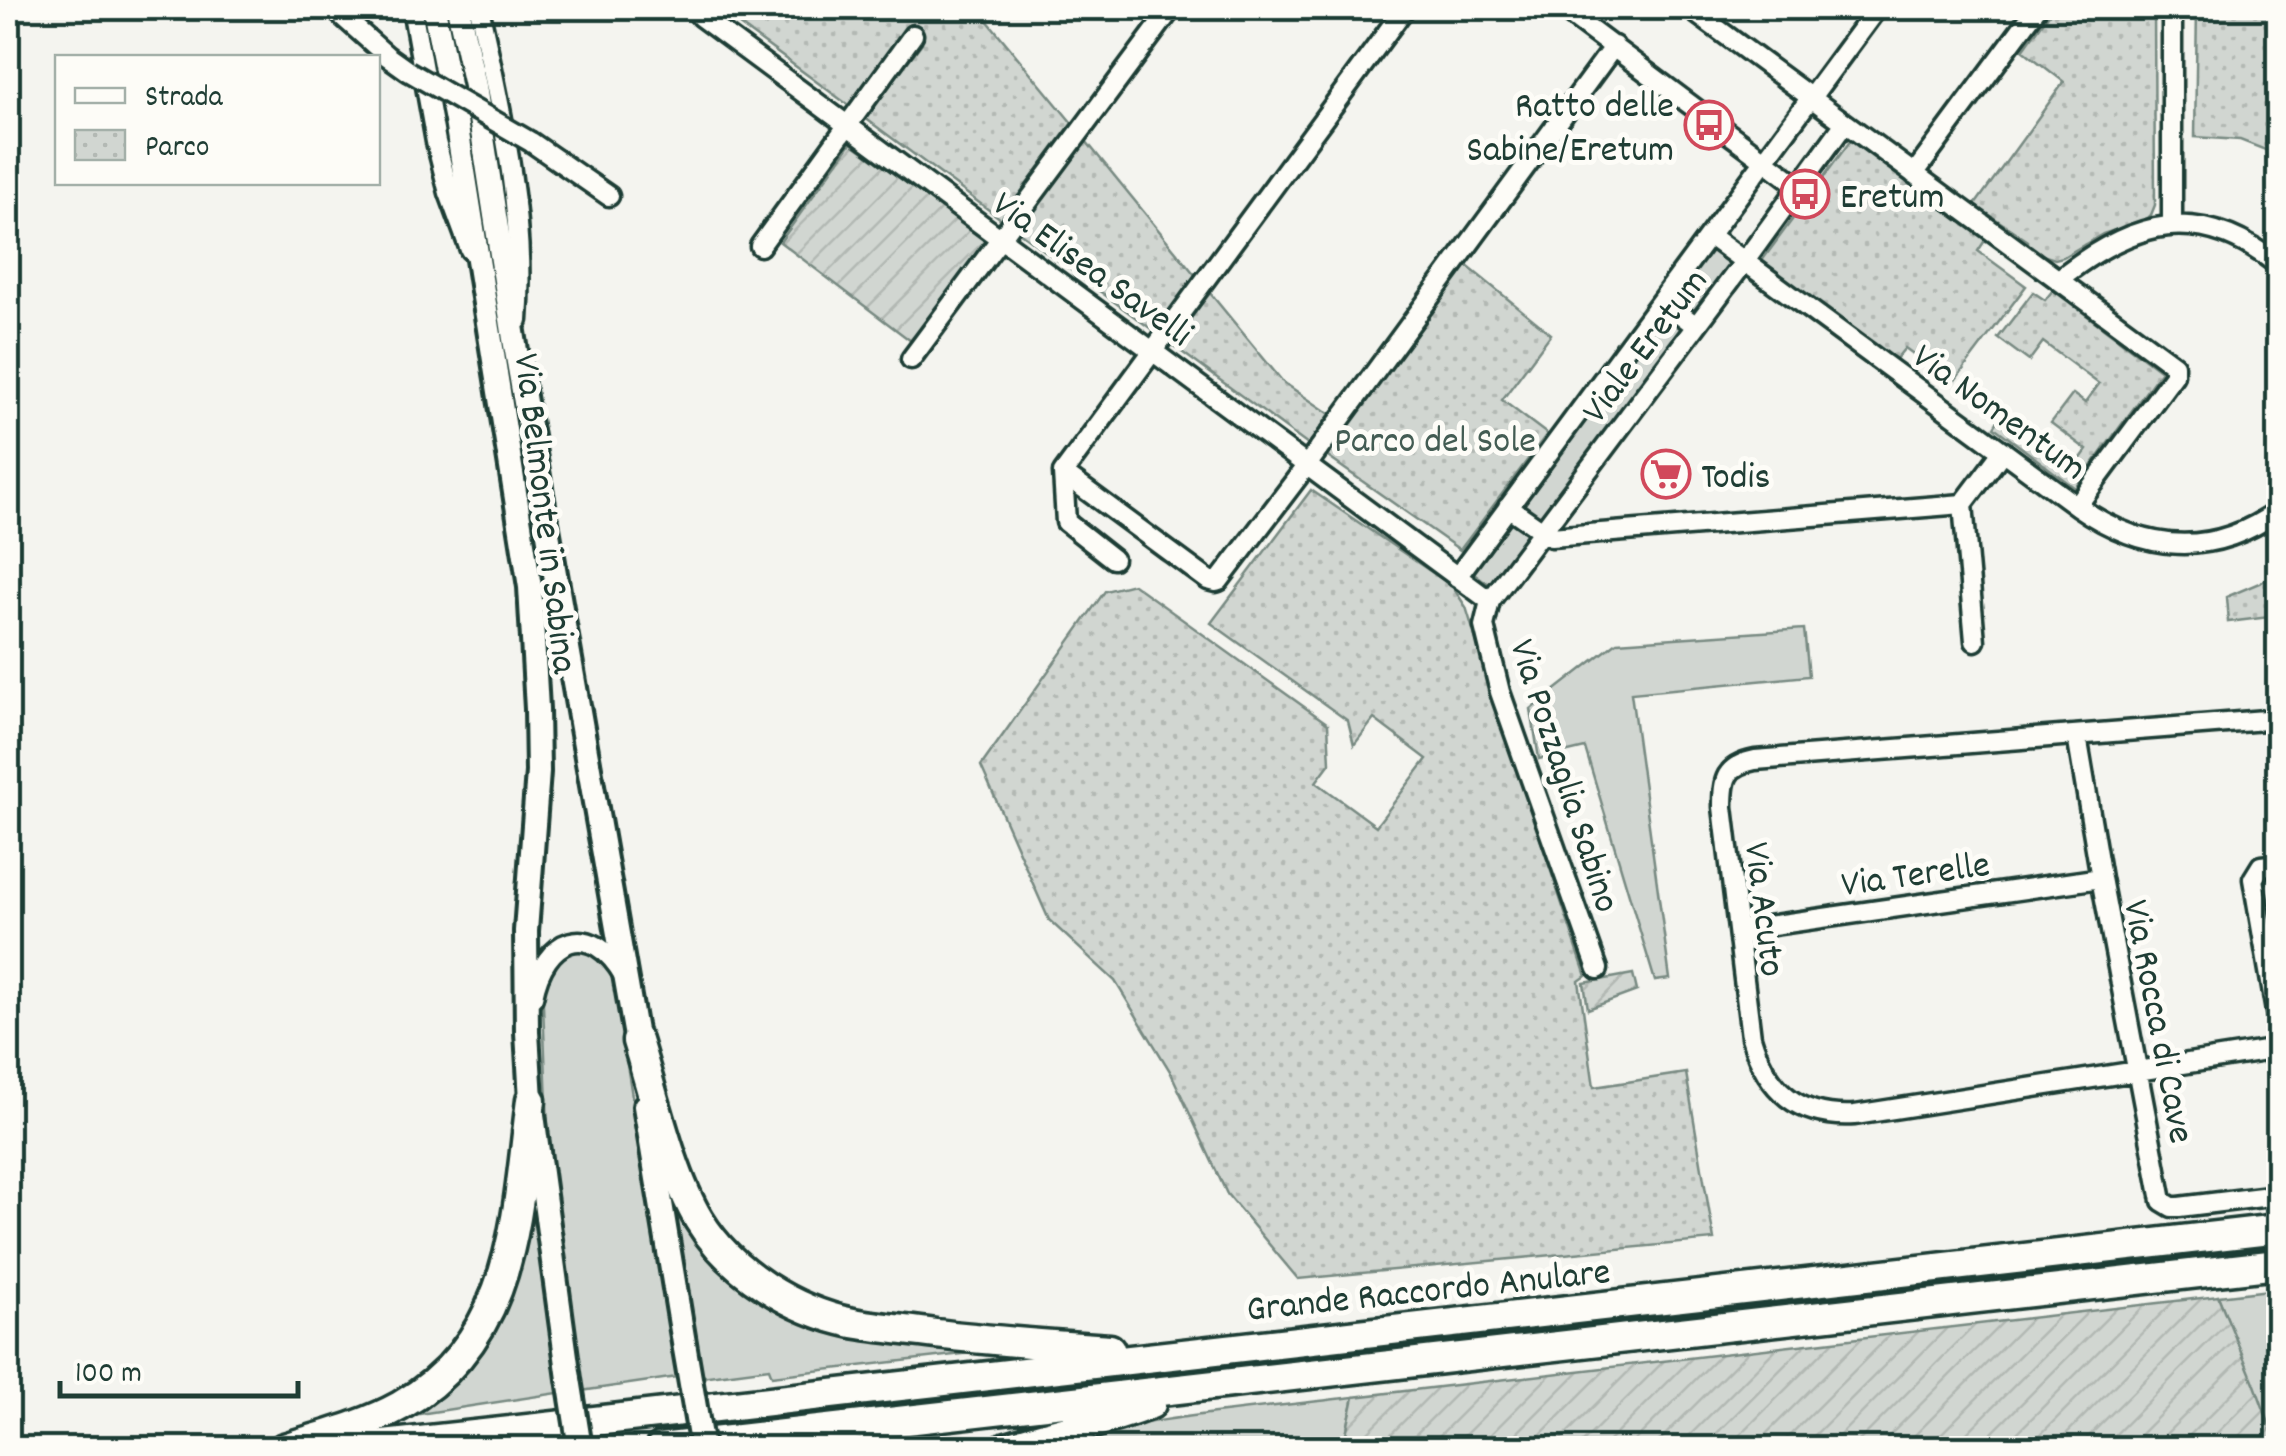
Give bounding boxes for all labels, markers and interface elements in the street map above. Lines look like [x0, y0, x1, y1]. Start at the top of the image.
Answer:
legend [55, 55, 380, 185]
text: Strada [145, 78, 224, 121]
place label: Ratto delle Sabine/Eretum [1466, 81, 1674, 180]
bus stop icon: Ratto delle Sabine/Eretum [1683, 99, 1735, 151]
text: Parco [145, 128, 209, 171]
bus stop icon: Eretum [1779, 168, 1831, 220]
place label: Eretum [1840, 172, 1945, 227]
street label: Via Elisea Savelli [979, 180, 1203, 363]
street label: Viale Eretum [1571, 258, 1724, 437]
street label: Via Nomentum [1899, 332, 2097, 497]
street label: Via Belmonte in Sabina [496, 350, 590, 678]
park label: Parco del Sole [1334, 416, 1536, 471]
supermarket icon: Todis [1640, 448, 1692, 500]
place label: Todis [1701, 452, 1770, 507]
street label: Via Pozzaglia Sabino [1492, 633, 1632, 920]
street label: Via Acuto [1726, 839, 1797, 980]
street label: Via Terelle [1838, 840, 1994, 915]
street label: Via Rocca di Cave [2105, 896, 2206, 1148]
street label: Grande Raccordo Anulare [1244, 1247, 1613, 1340]
scale bar [60, 1336, 298, 1398]
text: 100 m [75, 1354, 142, 1397]

